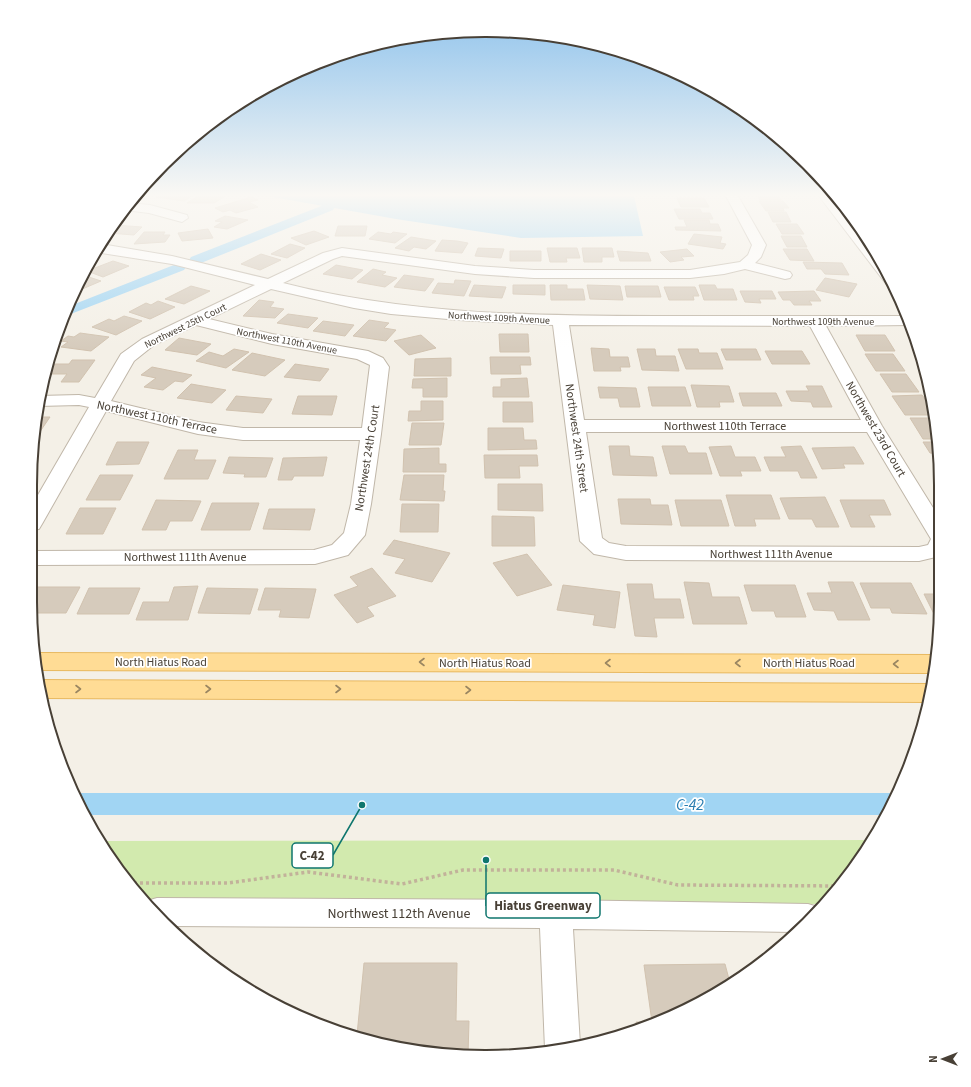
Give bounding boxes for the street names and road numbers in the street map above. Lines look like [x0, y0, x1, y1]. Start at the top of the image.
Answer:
street label: Northwest 25th Court [142, 300, 229, 352]
street label: Northwest 109th Avenue [448, 308, 550, 328]
street label: Northwest 109th Avenue [772, 315, 874, 329]
street label: Northwest 110th Avenue [235, 324, 338, 358]
street label: Northwest 23rd Court [841, 378, 910, 480]
street label: Northwest 24th Street [560, 383, 593, 494]
street label: Northwest 110th Terrace [95, 396, 219, 439]
street label: Northwest 24th Court [351, 403, 384, 513]
street label: Northwest 110th Terrace [664, 418, 786, 435]
street label: Northwest 111th Avenue [710, 546, 832, 563]
street label: Northwest 111th Avenue [124, 549, 246, 566]
street label: North Hiatus Road [115, 654, 207, 671]
street label: North Hiatus Road [439, 655, 531, 672]
street label: North Hiatus Road [763, 655, 855, 672]
street label: Northwest 112th Avenue [327, 904, 471, 924]

